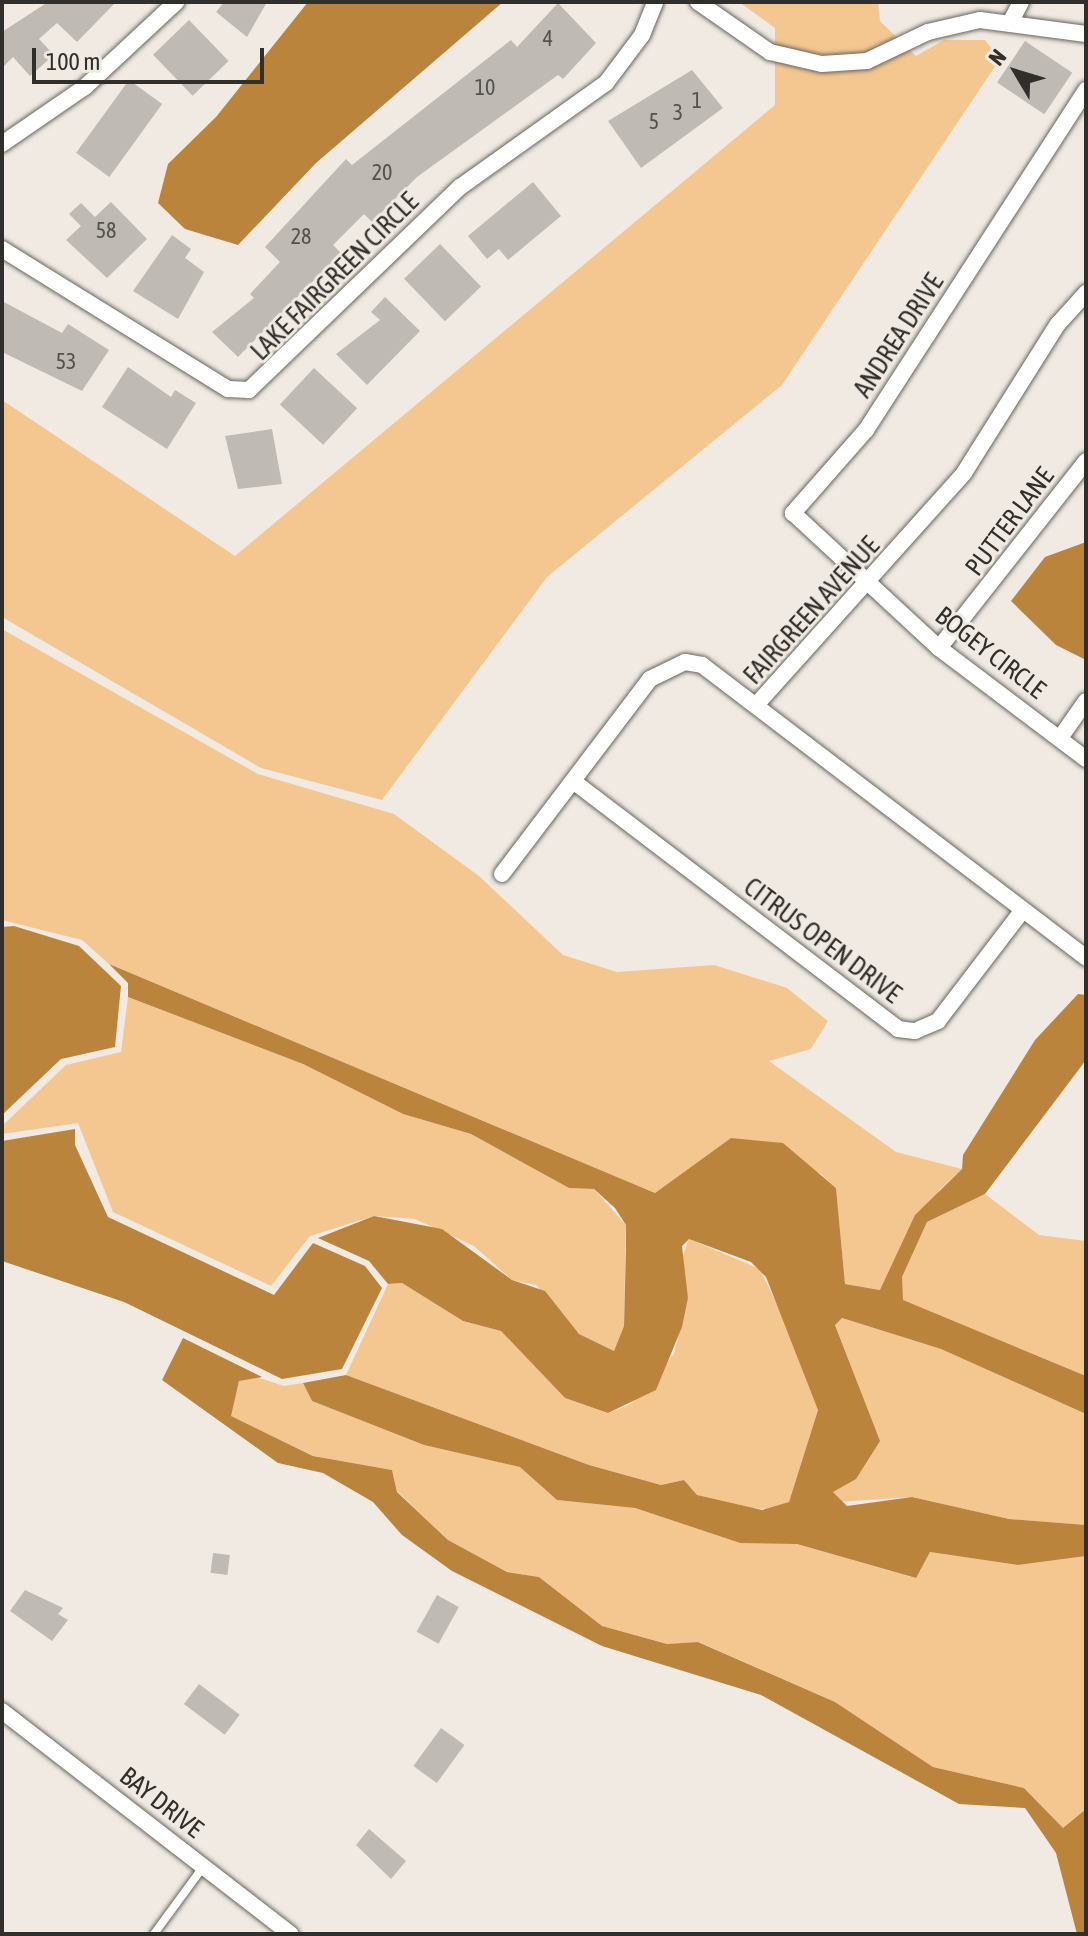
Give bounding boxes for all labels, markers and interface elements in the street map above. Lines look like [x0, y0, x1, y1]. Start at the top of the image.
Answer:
house number: 4 [543, 26, 553, 52]
scale bar [36, 32, 268, 82]
north arrow [976, 32, 1056, 112]
text: N [983, 44, 1011, 70]
text: 100 m [46, 48, 100, 75]
house number: 10 [475, 75, 495, 101]
house number: 1 [692, 88, 702, 114]
house number: 3 [673, 100, 683, 126]
house number: 5 [649, 109, 659, 135]
house number: 20 [372, 160, 392, 186]
street label: LAKE FAIRGREEN CIRCLE [245, 187, 425, 367]
house number: 58 [96, 218, 116, 244]
house number: 28 [291, 224, 311, 250]
street label: ANDREA DRIVE [848, 268, 950, 404]
house number: 53 [56, 349, 76, 375]
street label: PUTTER LANE [959, 462, 1061, 582]
street label: FAIRGREEN AVENUE [738, 531, 886, 691]
street label: BOGEY CIRCLE [929, 600, 1051, 706]
street label: CITRUS OPEN DRIVE [737, 872, 907, 1010]
street label: BAY DRIVE [113, 1761, 209, 1845]

